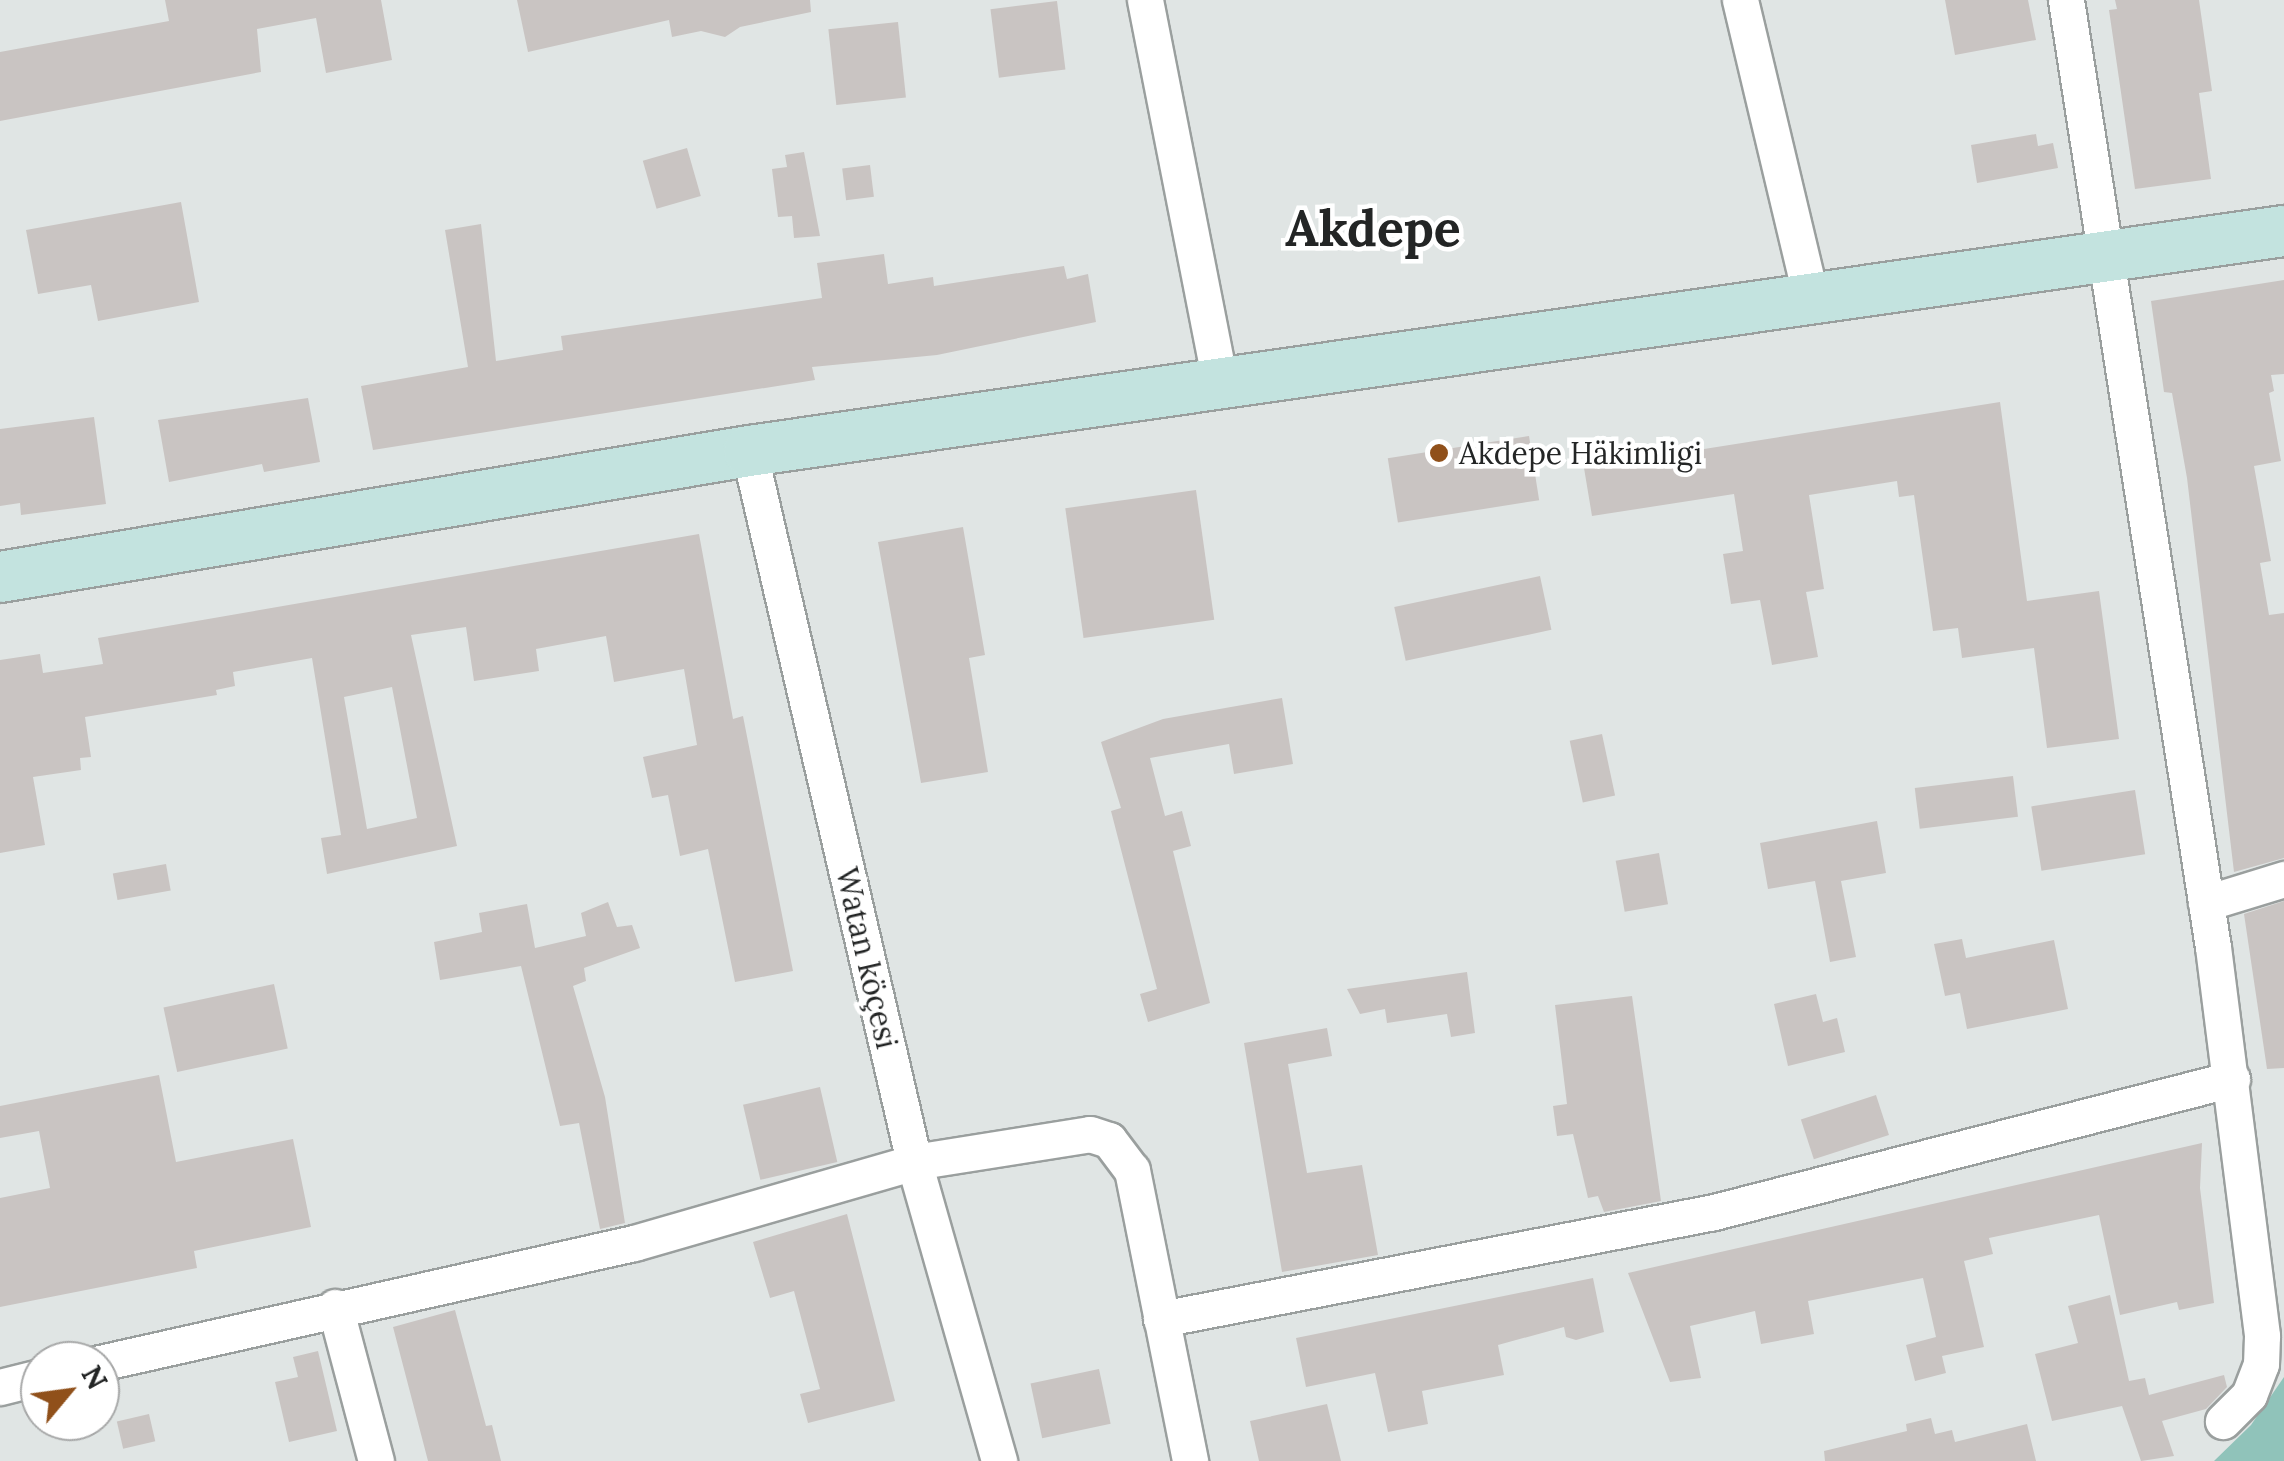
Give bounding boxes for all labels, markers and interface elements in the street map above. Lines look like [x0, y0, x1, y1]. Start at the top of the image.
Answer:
district label: Akdepe [1285, 199, 1461, 259]
place label: Akdepe Häkimligi [1459, 435, 1702, 471]
marker: Akdepe Häkimligi [1428, 442, 1450, 464]
street label: Watan köçesi [829, 864, 905, 1052]
north arrow [20, 1341, 120, 1441]
text: N [73, 1359, 115, 1396]

